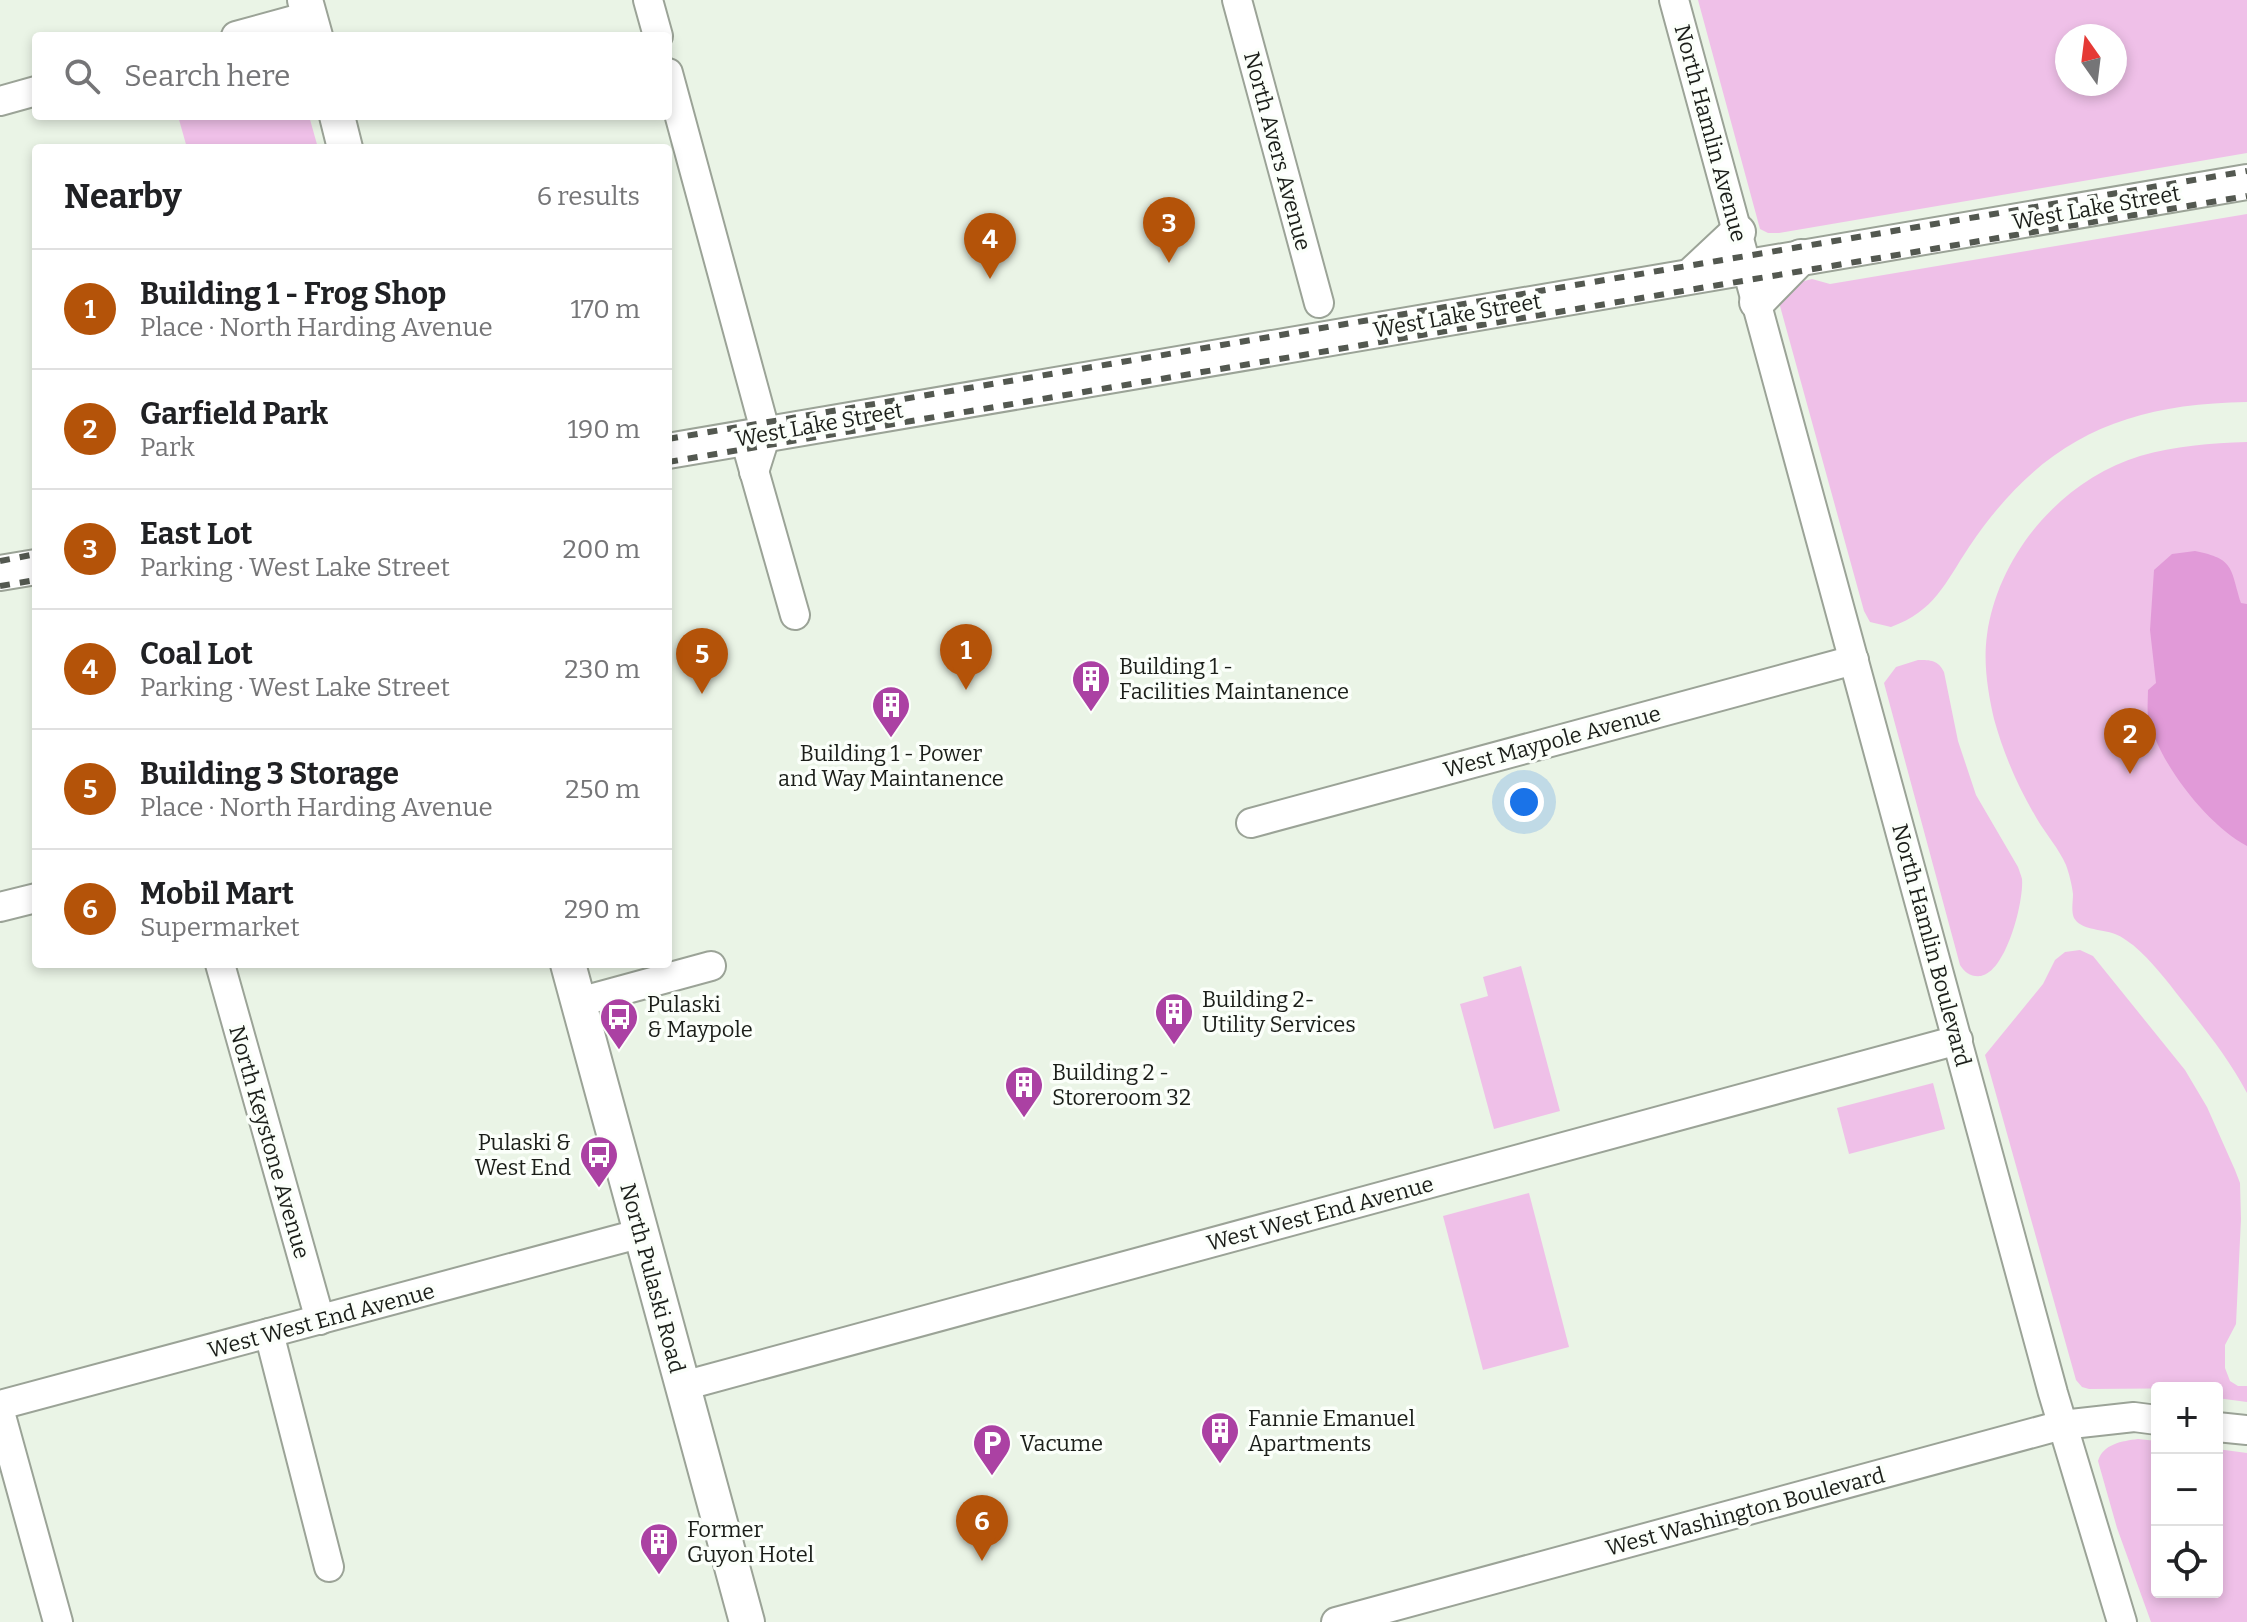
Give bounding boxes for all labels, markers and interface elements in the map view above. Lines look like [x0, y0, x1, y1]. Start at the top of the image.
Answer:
street label: North Hamlin Avenue [1668, 21, 1753, 245]
north arrow [2055, 24, 2127, 96]
search box [32, 32, 672, 120]
street label: North Avers Avenue [1238, 49, 1317, 253]
icon: search [60, 54, 104, 98]
text: Search here [124, 58, 291, 94]
text: Nearby [64, 176, 182, 217]
street label: West Lake Street [2010, 179, 2182, 236]
text: 6 results [537, 181, 640, 212]
pin: 3 [1143, 197, 1195, 263]
pin: 4 [964, 213, 1016, 279]
text: Building 1 - Frog Shop [140, 276, 446, 312]
street label: West Lake Street [1371, 287, 1543, 344]
text: 1 [84, 294, 96, 325]
text: 170 m [570, 294, 640, 325]
text: Place · North Harding Avenue [140, 312, 493, 343]
text: Garfield Park [140, 396, 328, 432]
street label: West Lake Street [733, 396, 905, 453]
text: 2 [83, 414, 97, 445]
text: 190 m [568, 414, 640, 445]
text: Park [140, 432, 195, 463]
text: East Lot [140, 516, 252, 552]
text: 3 [83, 534, 97, 565]
text: 200 m [563, 534, 640, 565]
text: Parking · West Lake Street [140, 552, 450, 583]
pin: 1 [940, 624, 992, 690]
pin: 5 [676, 628, 728, 694]
text: Coal Lot [140, 636, 253, 672]
place label: Building 1 - Facilities Maintanence [1119, 653, 1349, 705]
text: 4 [82, 654, 98, 685]
text: 230 m [564, 654, 640, 685]
building icon: Building 1 - Facilities Maintanence [1070, 658, 1112, 713]
text: Parking · West Lake Street [140, 672, 450, 703]
building icon: Building 1 - Power and Way Maintanence [870, 684, 912, 739]
street label: West Maypole Avenue [1441, 699, 1664, 783]
pin: 2 [2104, 708, 2156, 774]
place label: Building 1 - Power and Way Maintanence [778, 740, 1004, 792]
text: Building 3 Storage [140, 756, 399, 792]
text: 5 [83, 774, 97, 805]
text: 250 m [565, 774, 640, 805]
your location [1504, 782, 1544, 822]
text: Place · North Harding Avenue [140, 792, 493, 823]
street label: North Hamlin Boulevard [1886, 821, 1977, 1069]
text: Mobil Mart [140, 876, 294, 912]
text: 6 [82, 894, 98, 925]
text: 290 m [564, 894, 640, 925]
text: Supermarket [140, 912, 300, 943]
place label: Building 2- Utility Services [1202, 986, 1356, 1038]
place label: Pulaski & Maypole [647, 991, 753, 1043]
building icon: Building 2- Utility Services [1153, 991, 1195, 1046]
bus stop icon: Pulaski & Maypole [598, 996, 640, 1051]
street label: North Keystone Avenue [223, 1023, 316, 1262]
place label: Building 2 - Storeroom 32 [1052, 1059, 1191, 1111]
building icon: Building 2 - Storeroom 32 [1003, 1064, 1045, 1119]
place label: Pulaski & West End [475, 1129, 571, 1181]
bus stop icon: Pulaski & West End [578, 1134, 620, 1189]
street label: West West End Avenue [1204, 1170, 1437, 1257]
street label: North Pulaski Road [614, 1180, 691, 1376]
street label: West West End Avenue [205, 1277, 438, 1364]
map controls [2151, 1382, 2223, 1598]
button: + [2151, 1382, 2223, 1454]
place label: Fannie Emanuel Apartments [1248, 1405, 1415, 1457]
building icon: Fannie Emanuel Apartments [1199, 1410, 1241, 1465]
parking icon: Vacume [971, 1422, 1013, 1477]
place label: Vacume [1020, 1430, 1103, 1457]
button: − [2151, 1454, 2223, 1526]
street label: West Washington Boulevard [1603, 1461, 1888, 1562]
pin: 6 [956, 1495, 1008, 1561]
place label: Former Guyon Hotel [687, 1516, 814, 1568]
building icon: Former Guyon Hotel [638, 1521, 680, 1576]
button: locate [2151, 1526, 2223, 1598]

